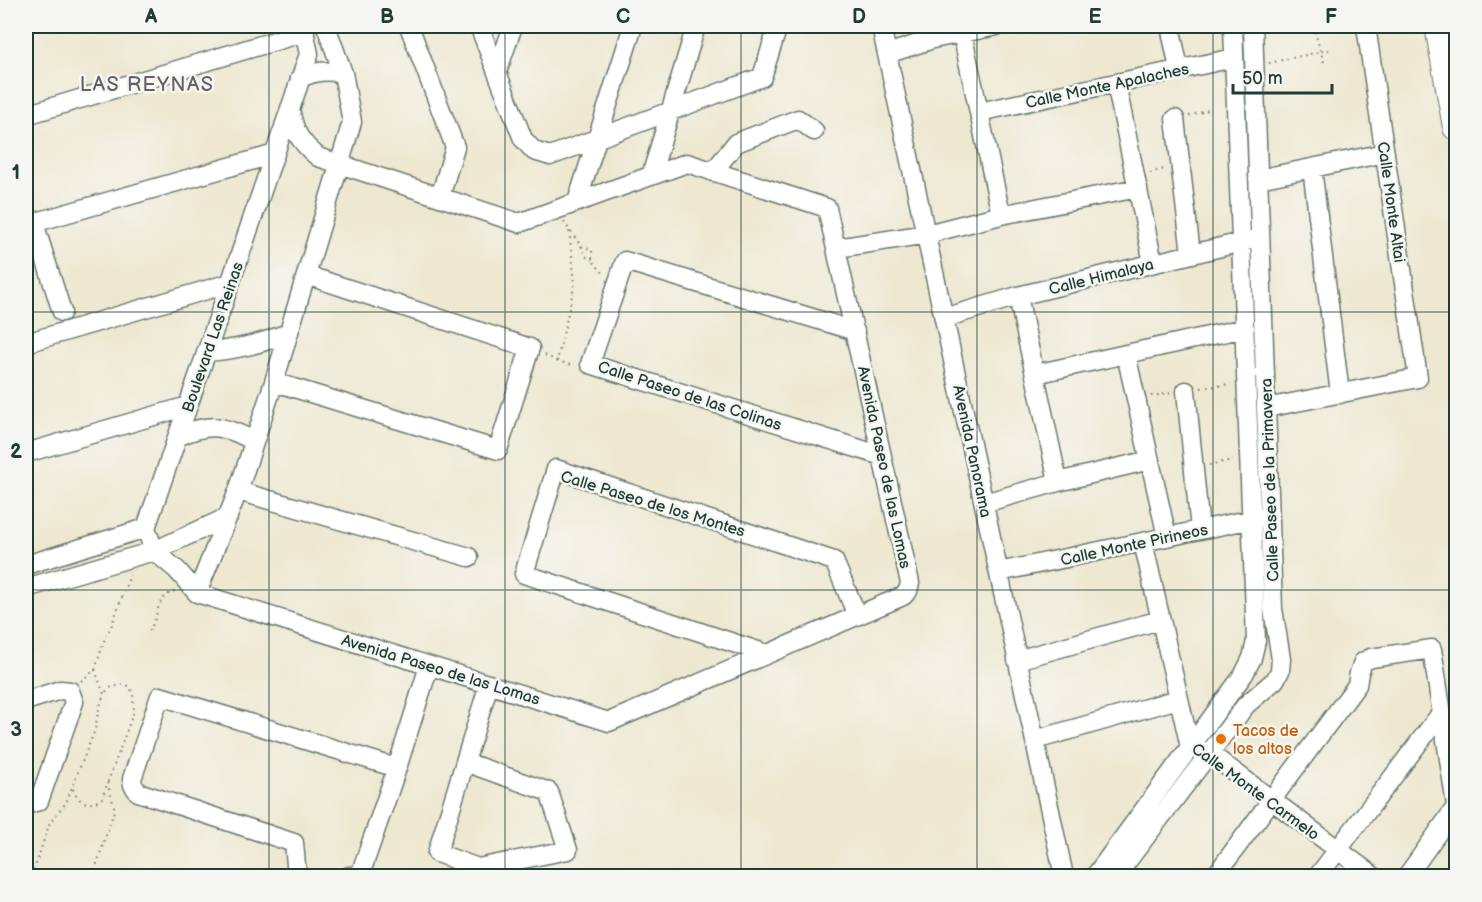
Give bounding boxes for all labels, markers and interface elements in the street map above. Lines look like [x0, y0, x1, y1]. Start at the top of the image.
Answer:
text: A [144, 5, 158, 29]
text: B [380, 5, 394, 29]
text: C [616, 5, 630, 29]
text: D [852, 5, 866, 29]
text: E [1089, 5, 1102, 29]
text: F [1325, 5, 1337, 29]
scale bar [1233, 57, 1332, 95]
street label: Calle Monte Apalaches [1024, 60, 1191, 113]
text: 50 m [1242, 68, 1283, 89]
district label: LAS REYNAS [80, 73, 214, 97]
street label: Calle Monte Altai [1373, 140, 1408, 264]
text: 1 [12, 161, 20, 185]
street label: Calle Himalaya [1047, 255, 1156, 300]
street label: Boulevard Las Reinas [179, 260, 248, 415]
street label: Calle Paseo de las Colinas [595, 358, 784, 435]
street label: Avenida Paseo de las Lomas [853, 364, 914, 570]
street label: Calle Paseo de la Primavera [1257, 378, 1284, 582]
street label: Avenida Panorama [948, 383, 995, 519]
text: 2 [10, 440, 22, 464]
street label: Calle Paseo de los Montes [558, 467, 747, 542]
street label: Calle Monte Pirineos [1059, 521, 1210, 570]
street label: Avenida Paseo de las Lomas [339, 631, 542, 710]
text: 3 [10, 718, 22, 742]
place label: Tacos de los altos [1233, 722, 1299, 759]
marker: Tacos de los altos [1214, 732, 1228, 746]
street label: Calle Monte Carmelo [1188, 740, 1323, 845]

